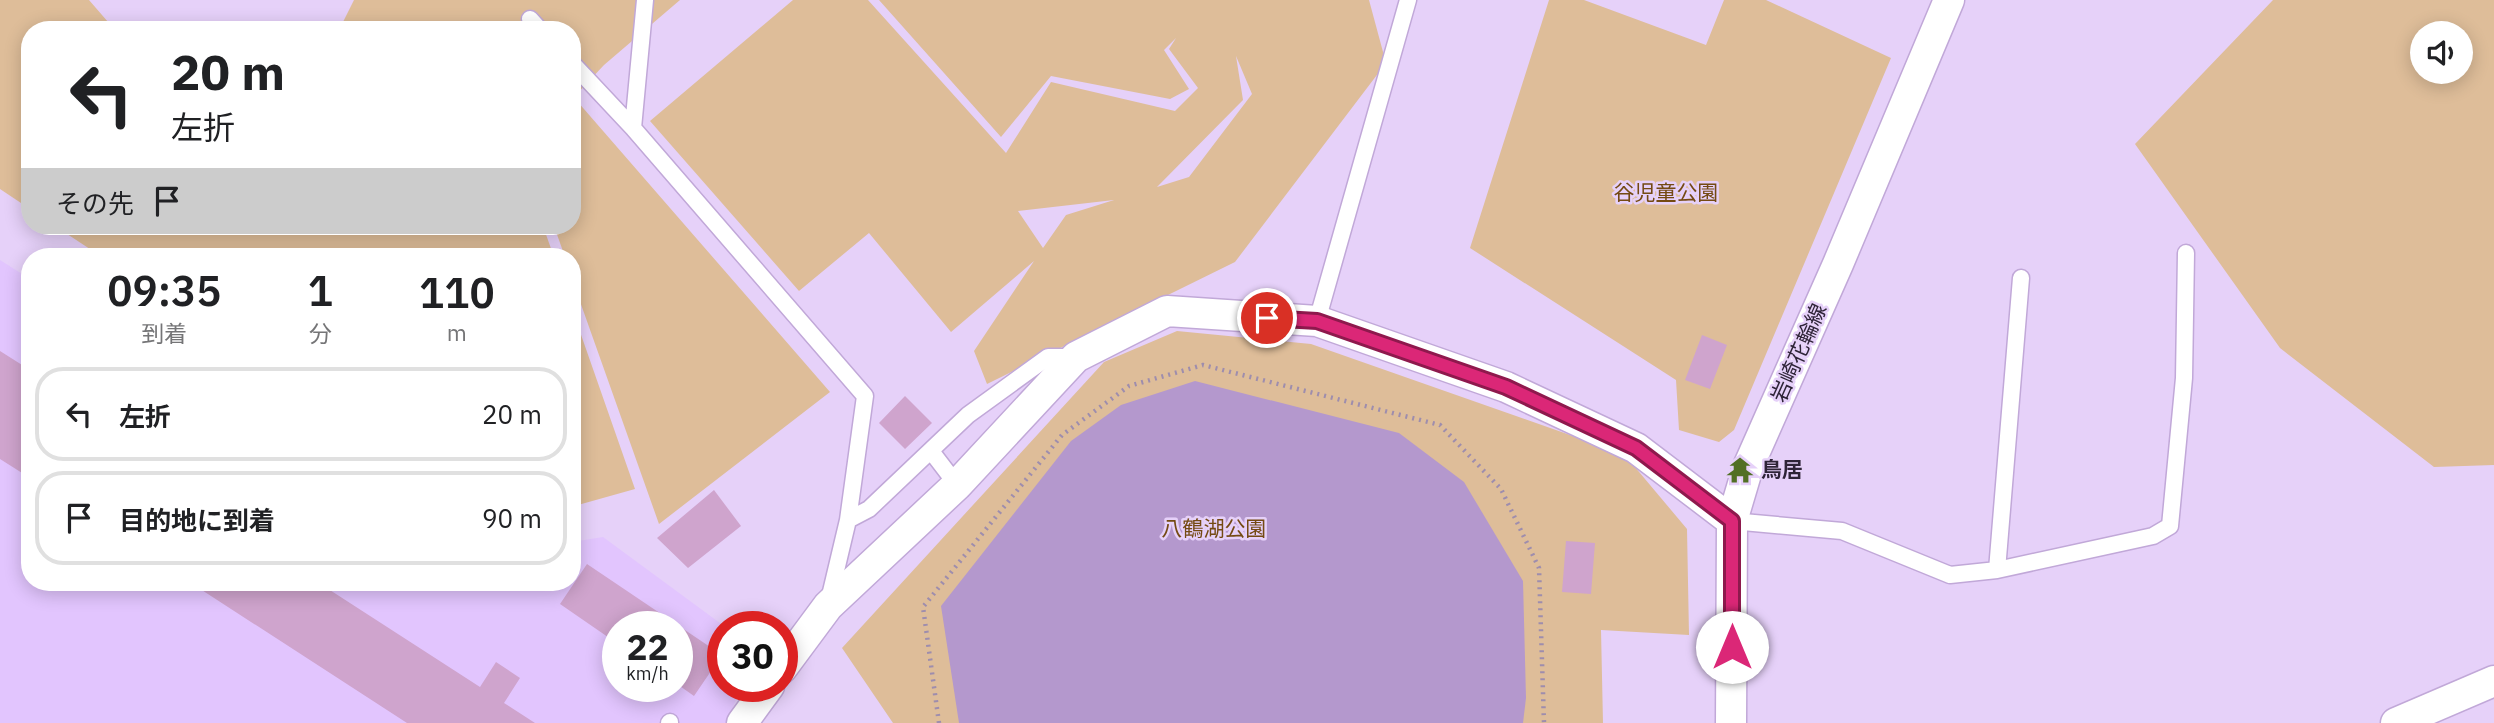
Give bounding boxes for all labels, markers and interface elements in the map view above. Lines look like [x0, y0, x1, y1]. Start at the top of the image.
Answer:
map controls [2410, 21, 2473, 84]
button: sound [2410, 21, 2473, 84]
text: 20 m [171, 40, 285, 103]
icon: left [56, 49, 147, 140]
text: 左折 [171, 106, 235, 148]
park label: 谷児童公園 [1614, 178, 1719, 206]
icon: arrive [148, 182, 186, 220]
text: その先 [56, 186, 134, 220]
text: 09:35 [107, 263, 221, 318]
text: 1 [308, 263, 333, 318]
text: 110 [419, 265, 495, 320]
pin [1237, 288, 1297, 348]
icon: arrive [1248, 299, 1286, 337]
street label: 岩崎花輪線 [1764, 299, 1832, 406]
text: m [447, 317, 467, 347]
text: 到着 [141, 318, 187, 348]
text: 分 [309, 318, 332, 348]
icon: left [60, 395, 98, 433]
text: 20 m [482, 397, 542, 431]
text: 左折 [119, 399, 171, 433]
temple icon: 鳥居 [1725, 455, 1755, 485]
place label: 鳥居 [1761, 455, 1803, 483]
icon: arrive [60, 499, 98, 537]
text: 90 m [482, 501, 542, 535]
text: 目的地に到着 [119, 503, 275, 537]
park label: 八鶴湖公園 [1162, 514, 1267, 542]
position arrow [1695, 610, 1769, 684]
speed limit sign: 30 [707, 611, 798, 702]
text: 22 [626, 624, 669, 670]
text: km/h [626, 662, 669, 685]

